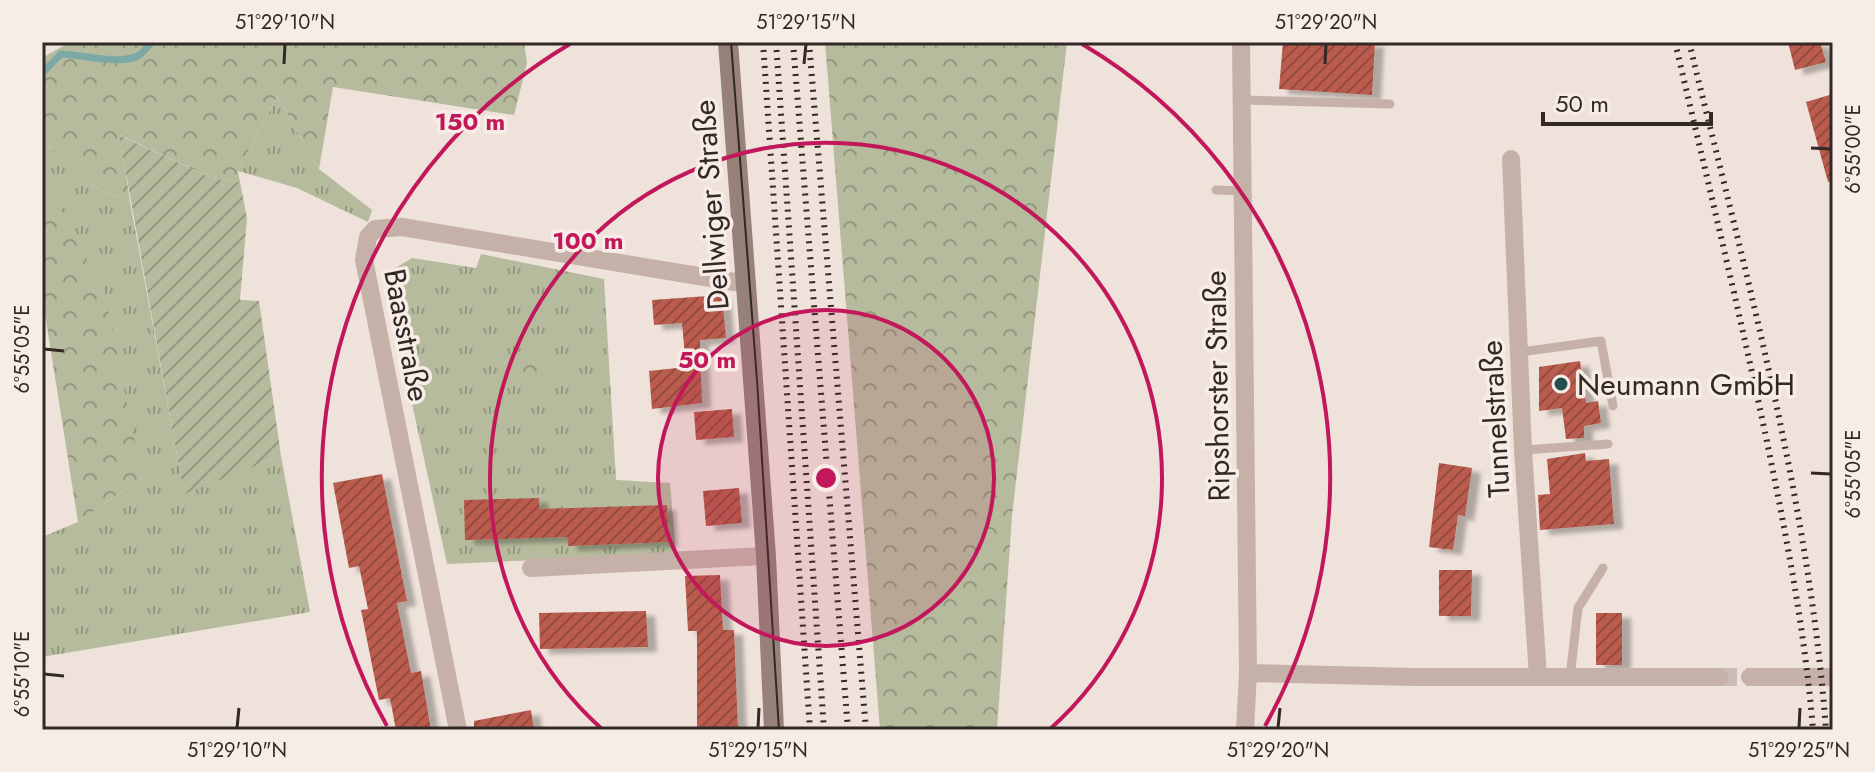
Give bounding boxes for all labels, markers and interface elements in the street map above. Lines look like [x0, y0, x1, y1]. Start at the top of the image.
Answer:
text: 51°29'10"N [235, 8, 335, 37]
text: 51°29'15"N [756, 8, 856, 37]
text: 51°29'20"N [1275, 8, 1377, 37]
scale bar [1543, 76, 1711, 126]
text: 50 m [1555, 86, 1609, 121]
street label: Dellwiger Straße [682, 99, 740, 311]
text: 150 m [435, 104, 505, 139]
text: 6°55'00"E [1839, 104, 1868, 194]
text: 100 m [553, 223, 623, 258]
street label: Baasstraße [373, 265, 441, 405]
street label: Ripshorster Straße [1193, 270, 1241, 502]
text: 6°55'05"E [8, 305, 37, 393]
street label: Tunnelstraße [1469, 339, 1521, 499]
text: 50 m [678, 342, 736, 377]
place label: Neumann GmbH [1577, 363, 1795, 406]
marker: Neumann GmbH [1552, 375, 1570, 393]
text: 6°55'05"E [1839, 430, 1868, 518]
centre of rings [812, 464, 840, 492]
text: 6°55'10"E [8, 631, 37, 717]
text: 51°29'10"N [187, 736, 287, 765]
text: 51°29'15"N [708, 736, 808, 765]
text: 51°29'20"N [1227, 736, 1329, 765]
text: 51°29'25"N [1748, 736, 1850, 765]

